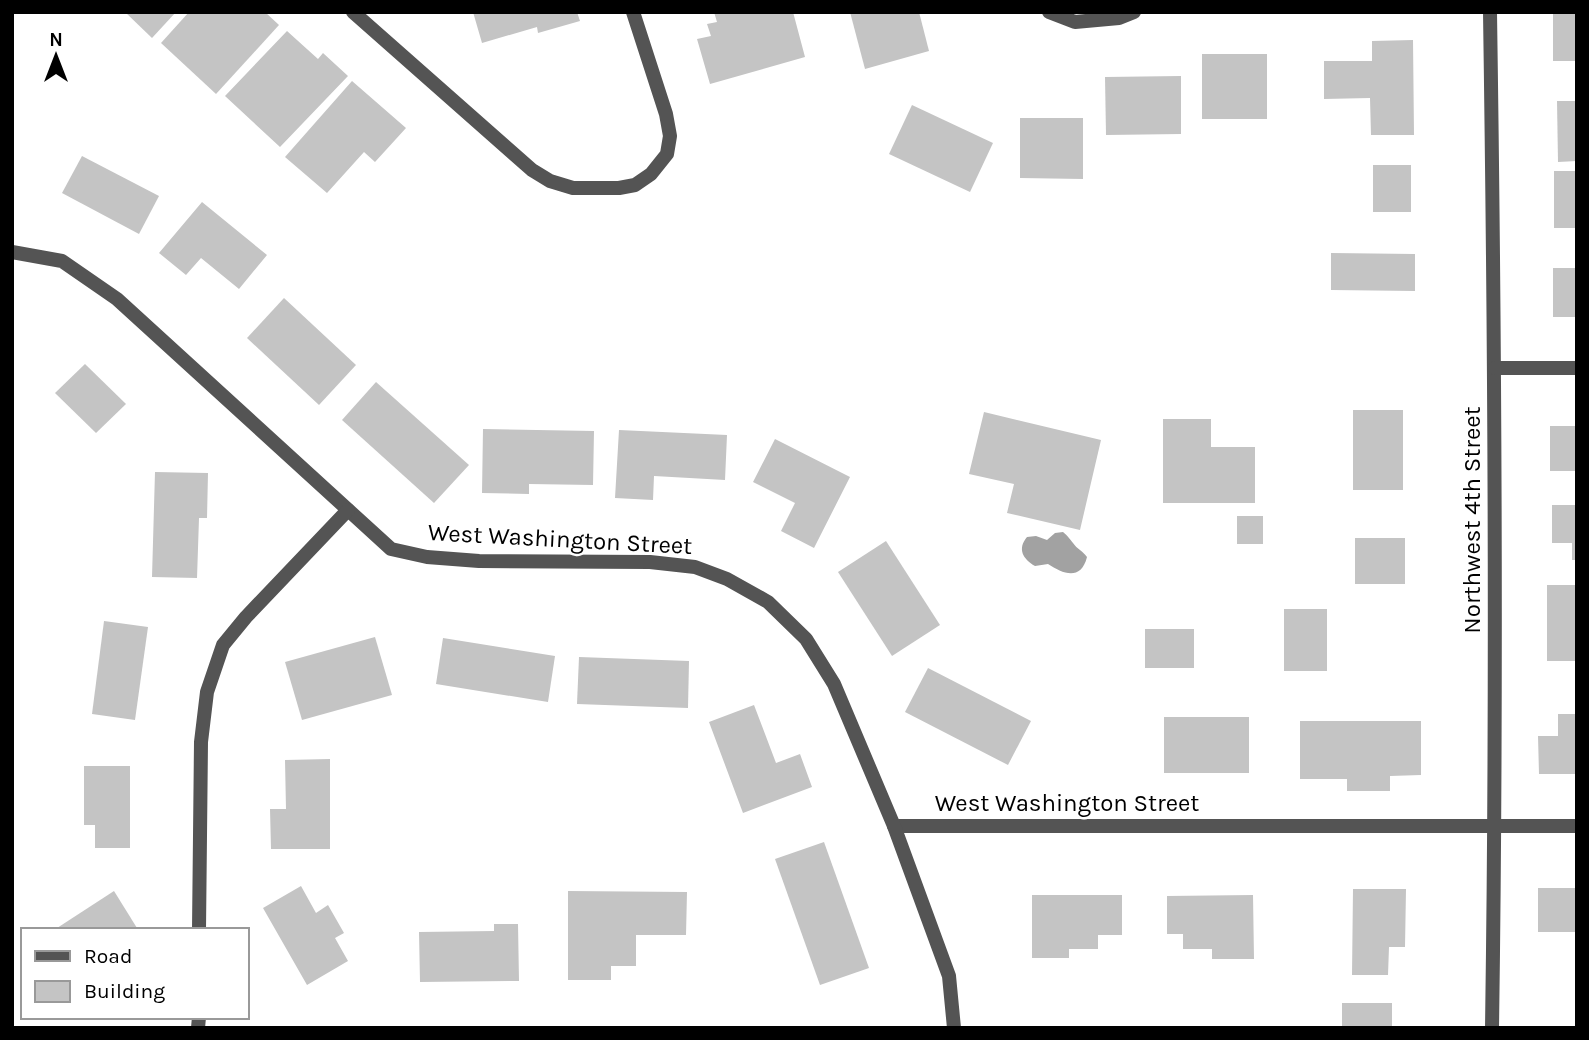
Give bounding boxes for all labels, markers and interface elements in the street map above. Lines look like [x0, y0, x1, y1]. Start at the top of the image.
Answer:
north arrow [21, 21, 91, 91]
text: N [49, 29, 63, 51]
street label: Northwest 4th Street [1458, 406, 1486, 634]
street label: West Washington Street [427, 518, 693, 560]
street label: West Washington Street [935, 789, 1199, 817]
legend [21, 928, 248, 1019]
text: Road [84, 944, 132, 968]
text: Building [84, 979, 165, 1003]

